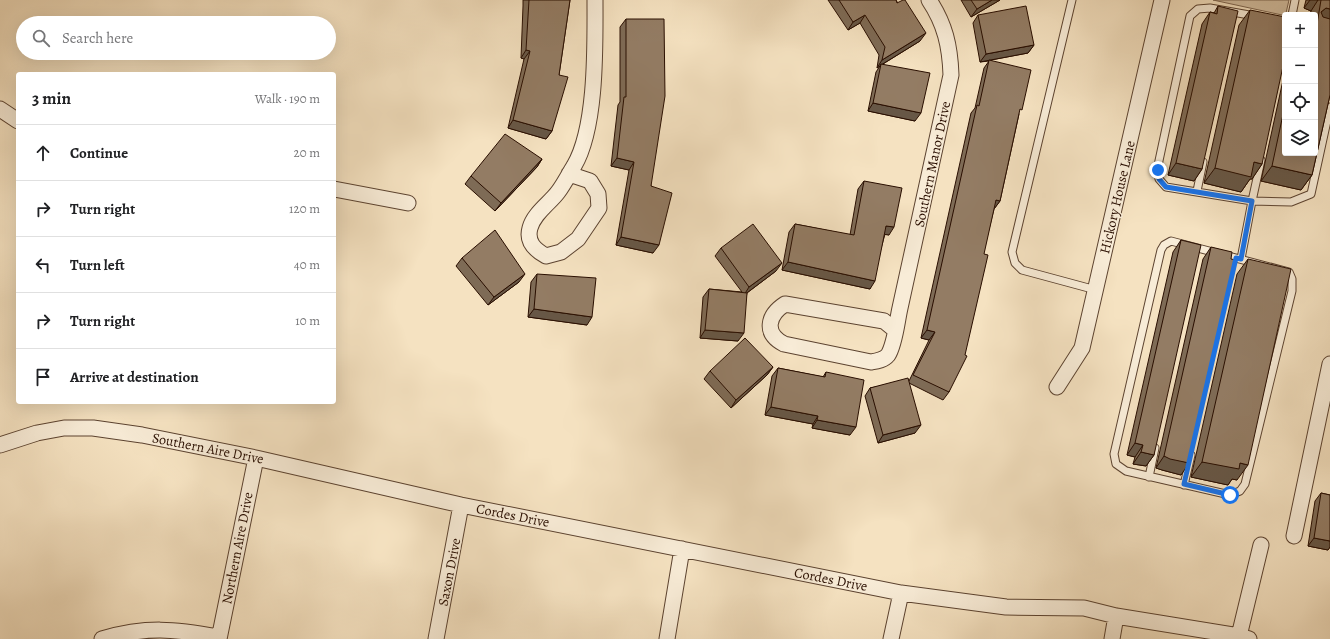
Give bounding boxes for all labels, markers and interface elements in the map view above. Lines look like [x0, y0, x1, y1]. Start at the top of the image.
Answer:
map controls [1282, 12, 1318, 156]
button: + [1282, 12, 1318, 48]
search box [16, 16, 336, 60]
icon: search [30, 27, 52, 49]
text: Search here [62, 28, 133, 48]
button: − [1282, 48, 1318, 84]
button: locate [1282, 84, 1318, 120]
text: 3 min [32, 87, 71, 110]
text: Walk · 190 m [255, 90, 320, 107]
street label: Southern Manor Drive [910, 99, 955, 229]
button: layers [1282, 120, 1318, 156]
street label: Hickory House Lane [1095, 139, 1140, 256]
icon: ahead [32, 142, 54, 164]
text: Continue [70, 143, 128, 163]
text: 20 m [294, 144, 320, 161]
route end [1149, 161, 1167, 179]
icon: right [32, 198, 54, 220]
text: Turn right [70, 199, 135, 219]
text: 120 m [289, 200, 320, 217]
icon: left [32, 254, 54, 276]
text: Turn left [70, 255, 125, 275]
text: 40 m [294, 256, 320, 273]
icon: right [32, 310, 54, 332]
text: Turn right [70, 311, 135, 331]
text: 10 m [295, 312, 320, 329]
icon: arrive [32, 366, 54, 388]
text: Arrive at destination [70, 367, 199, 387]
street label: Southern Aire Drive [150, 428, 265, 469]
route start [1221, 486, 1239, 504]
street label: Northern Aire Drive [217, 490, 258, 606]
street label: Cordes Drive [475, 499, 551, 532]
street label: Saxon Drive [434, 536, 465, 608]
street label: Cordes Drive [793, 563, 869, 596]

